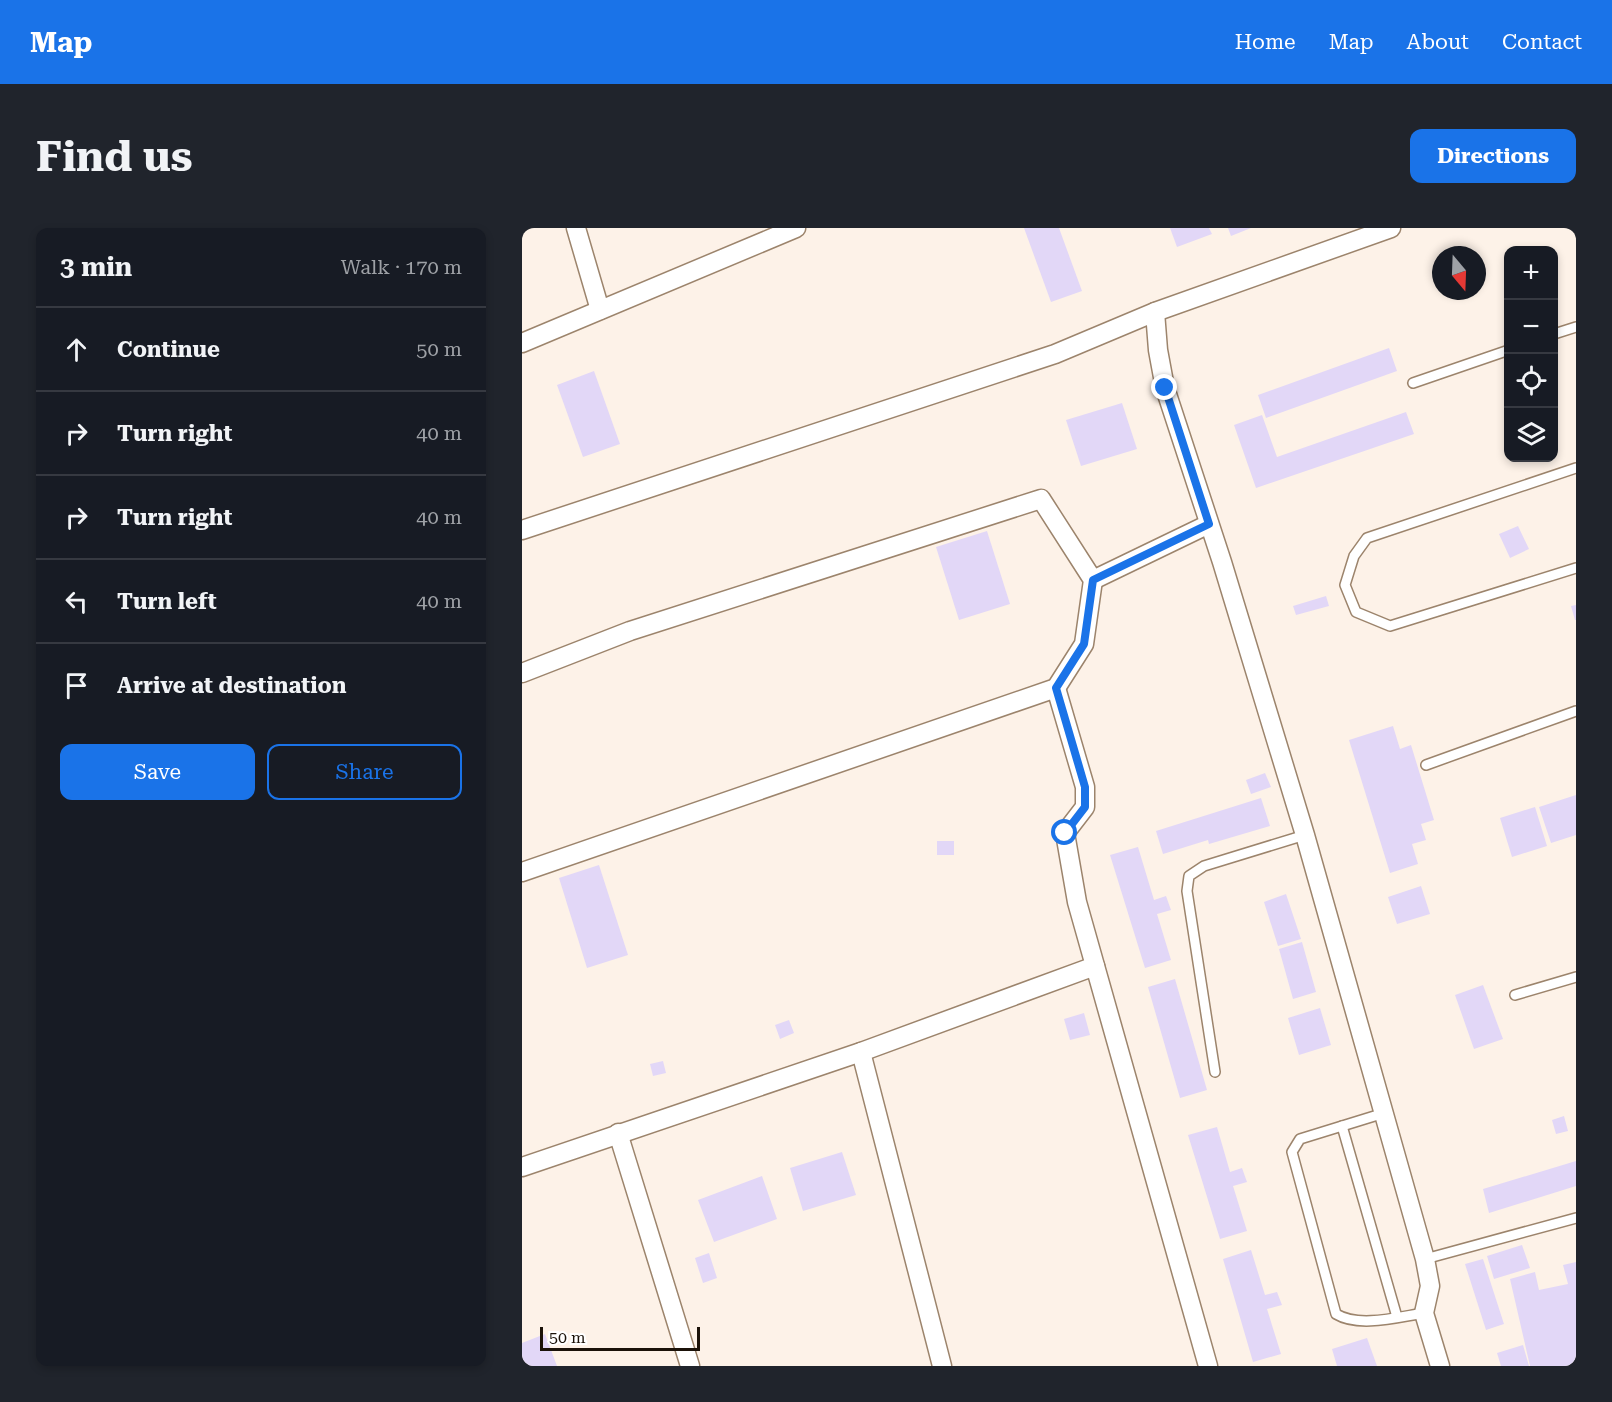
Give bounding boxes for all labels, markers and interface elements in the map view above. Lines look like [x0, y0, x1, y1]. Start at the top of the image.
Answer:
text: Map [30, 26, 92, 59]
text: Home [1235, 30, 1296, 54]
text: Map [1329, 30, 1374, 54]
text: About [1407, 30, 1469, 54]
text: Contact [1502, 30, 1582, 54]
button: Directions [1410, 129, 1576, 183]
text: Find us [36, 132, 193, 181]
north arrow [1432, 246, 1486, 300]
map controls [1504, 246, 1558, 462]
button: + [1504, 246, 1558, 300]
text: 3 min [60, 252, 132, 282]
text: Walk · 170 m [341, 255, 462, 279]
button: − [1504, 300, 1558, 354]
icon: ahead [60, 333, 93, 366]
text: Continue [117, 337, 220, 362]
text: 50 m [416, 337, 462, 361]
button: locate [1504, 354, 1558, 408]
route end [1151, 374, 1177, 400]
button: layers [1504, 408, 1558, 462]
icon: right [60, 417, 93, 450]
text: Turn right [117, 421, 232, 446]
text: 40 m [416, 421, 462, 445]
icon: right [60, 501, 93, 534]
text: Turn right [117, 505, 232, 530]
text: 40 m [416, 505, 462, 529]
icon: left [60, 585, 93, 618]
text: Turn left [117, 589, 217, 614]
text: 40 m [416, 589, 462, 613]
icon: arrive [60, 669, 93, 702]
text: Arrive at destination [117, 673, 346, 698]
button: Save [60, 744, 255, 800]
button: Share [267, 744, 462, 800]
route start [1051, 819, 1077, 845]
scale bar [540, 1324, 700, 1352]
text: 50 m [549, 1328, 586, 1347]

